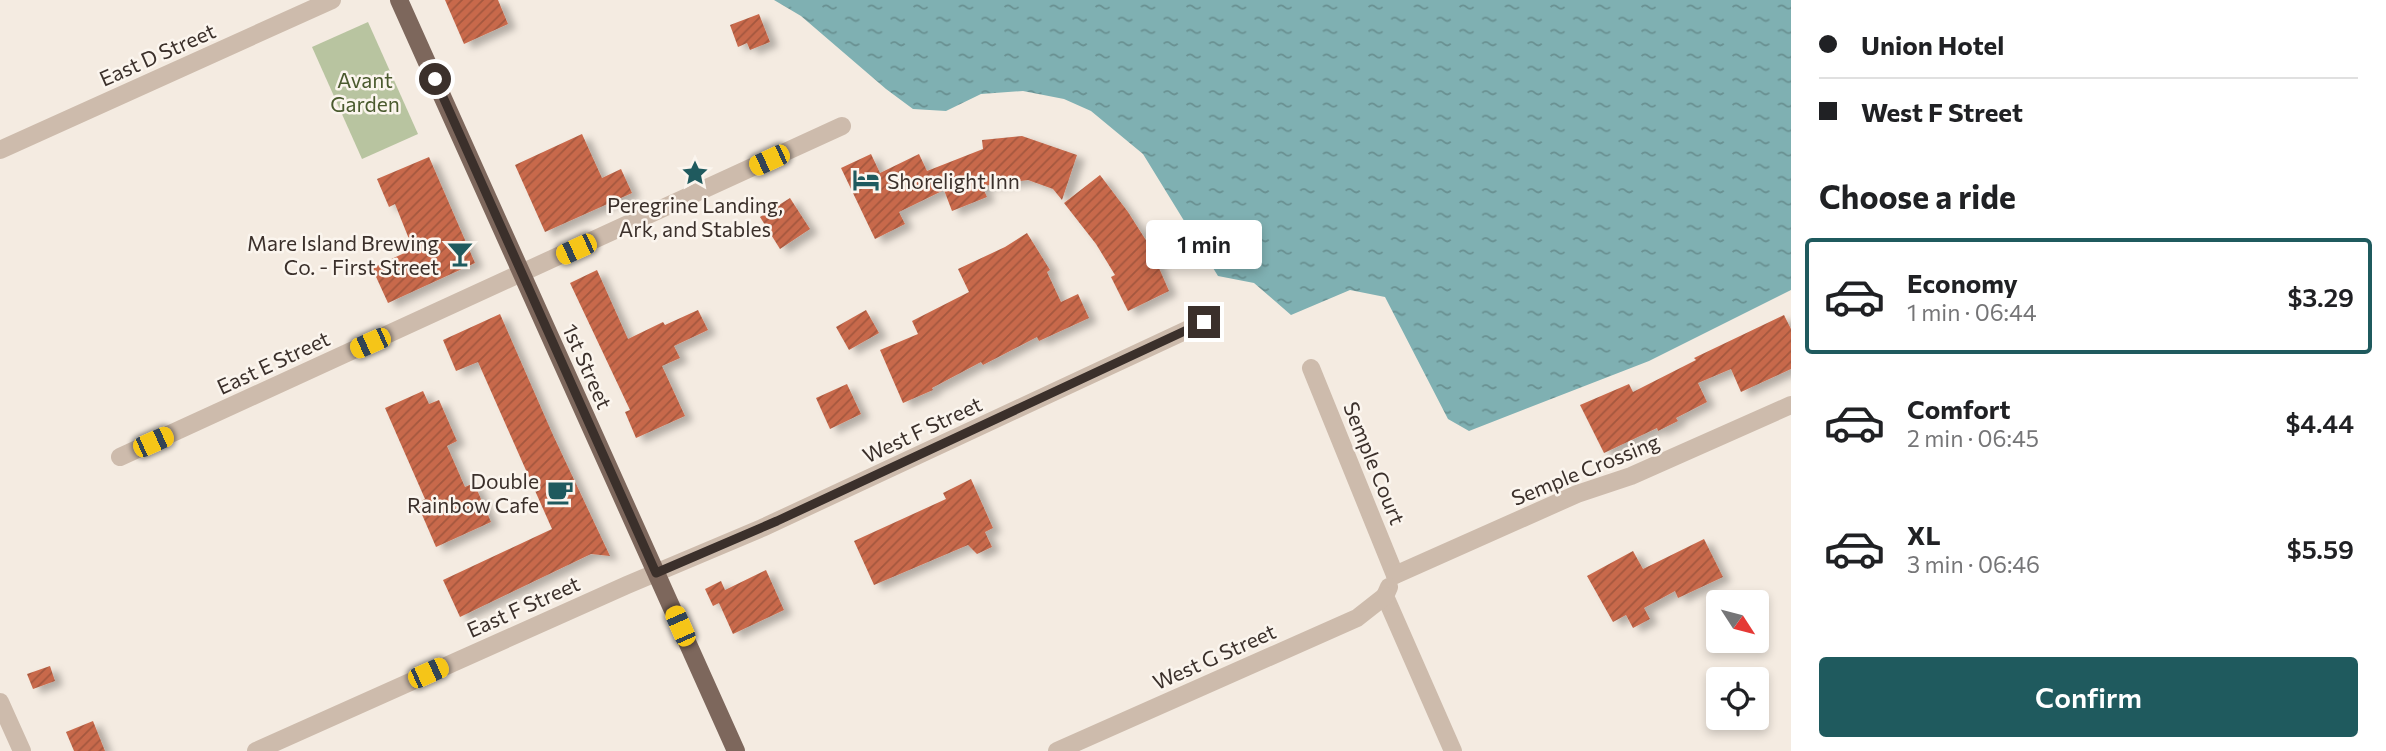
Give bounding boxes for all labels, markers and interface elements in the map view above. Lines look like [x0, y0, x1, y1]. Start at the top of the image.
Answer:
street label: East D Street [95, 17, 219, 91]
text: Union Hotel [1861, 29, 2004, 60]
route start [419, 63, 451, 95]
park label: Avant Garden [330, 67, 400, 116]
text: West F Street [1861, 96, 2023, 127]
car [746, 142, 793, 178]
place icon: Peregrine Landing, Ark, and Stables [680, 158, 710, 188]
hotel icon: Shorelight Inn [851, 165, 881, 195]
place label: Shorelight Inn [887, 168, 1020, 193]
text: Choose a ride [1819, 176, 2016, 216]
place label: Peregrine Landing, Ark, and Stables [607, 192, 783, 241]
callout: 1 min [1146, 220, 1262, 270]
place label: Mare Island Brewing Co. - First Street [247, 230, 439, 279]
text: 1 min [1177, 230, 1231, 258]
car [553, 231, 600, 267]
bar icon: Mare Island Brewing Co. - First Street [445, 239, 475, 269]
icon: car [1823, 265, 1886, 328]
text: Economy [1907, 267, 2018, 298]
text: $3.29 [2287, 281, 2354, 312]
text: 1 min · 06:44 [1907, 298, 2037, 326]
route end [1188, 306, 1220, 338]
street label: 1st Street [558, 320, 618, 412]
street label: East E Street [213, 325, 333, 399]
car [347, 325, 394, 361]
street label: West F Street [858, 391, 986, 467]
icon: car [1823, 391, 1886, 454]
text: Comfort [1907, 393, 2010, 424]
street label: Semple Court [1339, 398, 1411, 528]
text: $4.44 [2285, 407, 2354, 438]
car [130, 424, 177, 460]
text: 2 min · 06:45 [1907, 424, 2039, 452]
street label: Semple Crossing [1507, 428, 1663, 510]
place label: Double Rainbow Cafe [407, 468, 539, 517]
cafe icon: Double Rainbow Cafe [545, 477, 575, 507]
icon: car [1823, 517, 1886, 580]
text: XL [1907, 519, 1941, 550]
text: $5.59 [2287, 533, 2354, 564]
text: 3 min · 06:46 [1907, 550, 2040, 578]
street label: East F Street [463, 570, 583, 642]
north arrow [1706, 590, 1769, 653]
map controls [1706, 590, 1769, 730]
car [662, 603, 699, 649]
street label: West G Street [1149, 618, 1279, 694]
car [405, 655, 452, 691]
button: Confirm [1819, 657, 2358, 737]
button: locate [1706, 667, 1769, 730]

